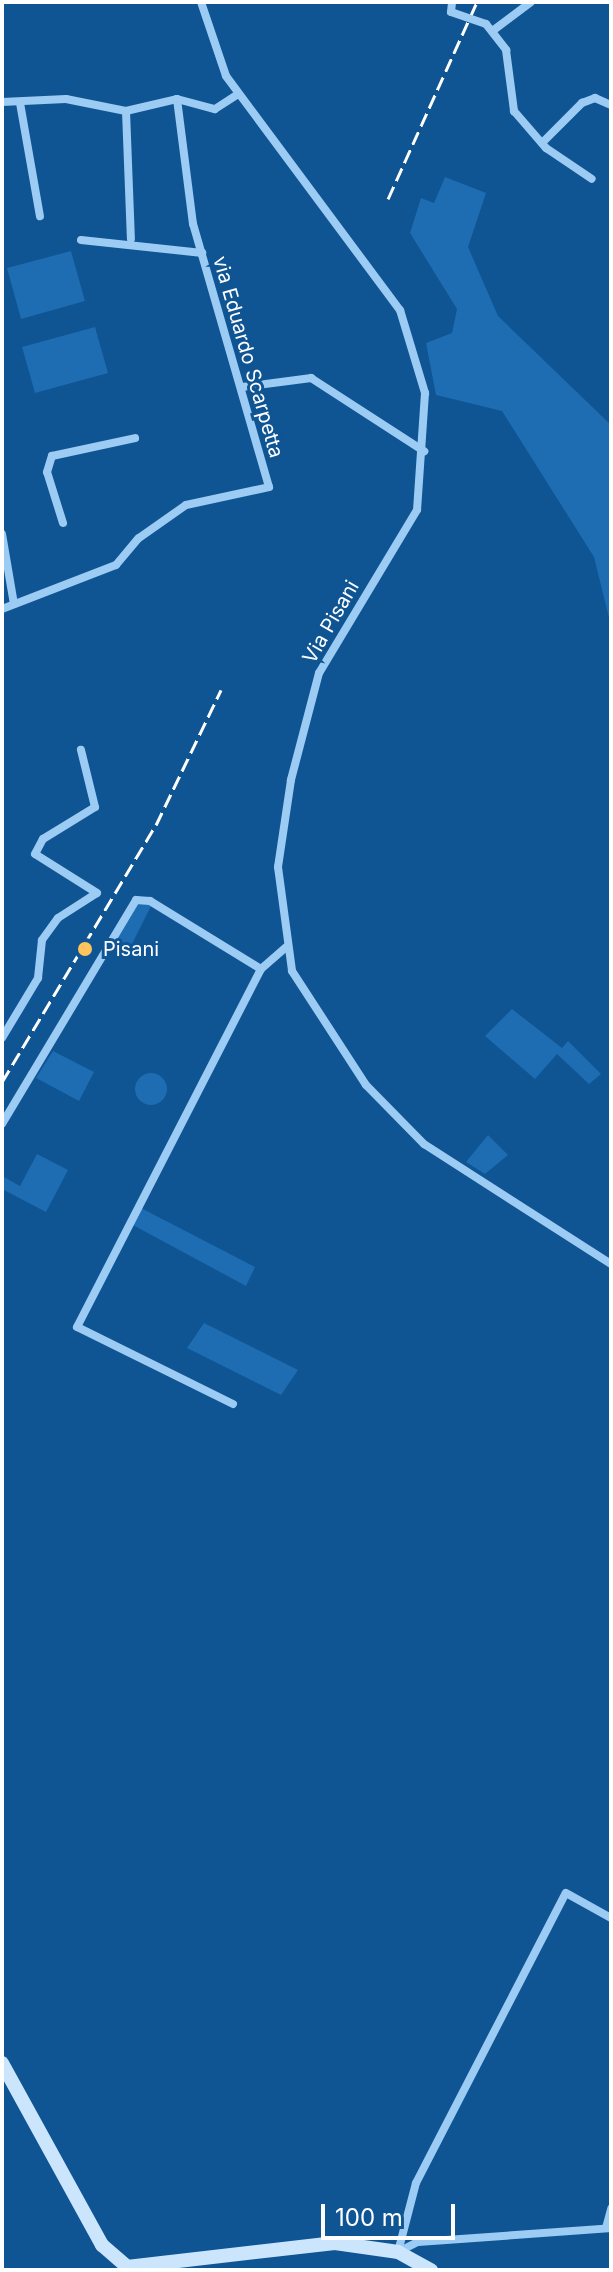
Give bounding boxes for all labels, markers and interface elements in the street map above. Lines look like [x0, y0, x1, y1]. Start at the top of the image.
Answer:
street label: via Eduardo Scarpetta [208, 253, 288, 461]
street label: Via Pisani [298, 576, 364, 668]
place label: Pisani [103, 937, 159, 961]
marker: Pisani [74, 938, 96, 960]
scale bar [325, 2188, 459, 2238]
text: 100 m [335, 2203, 403, 2232]

